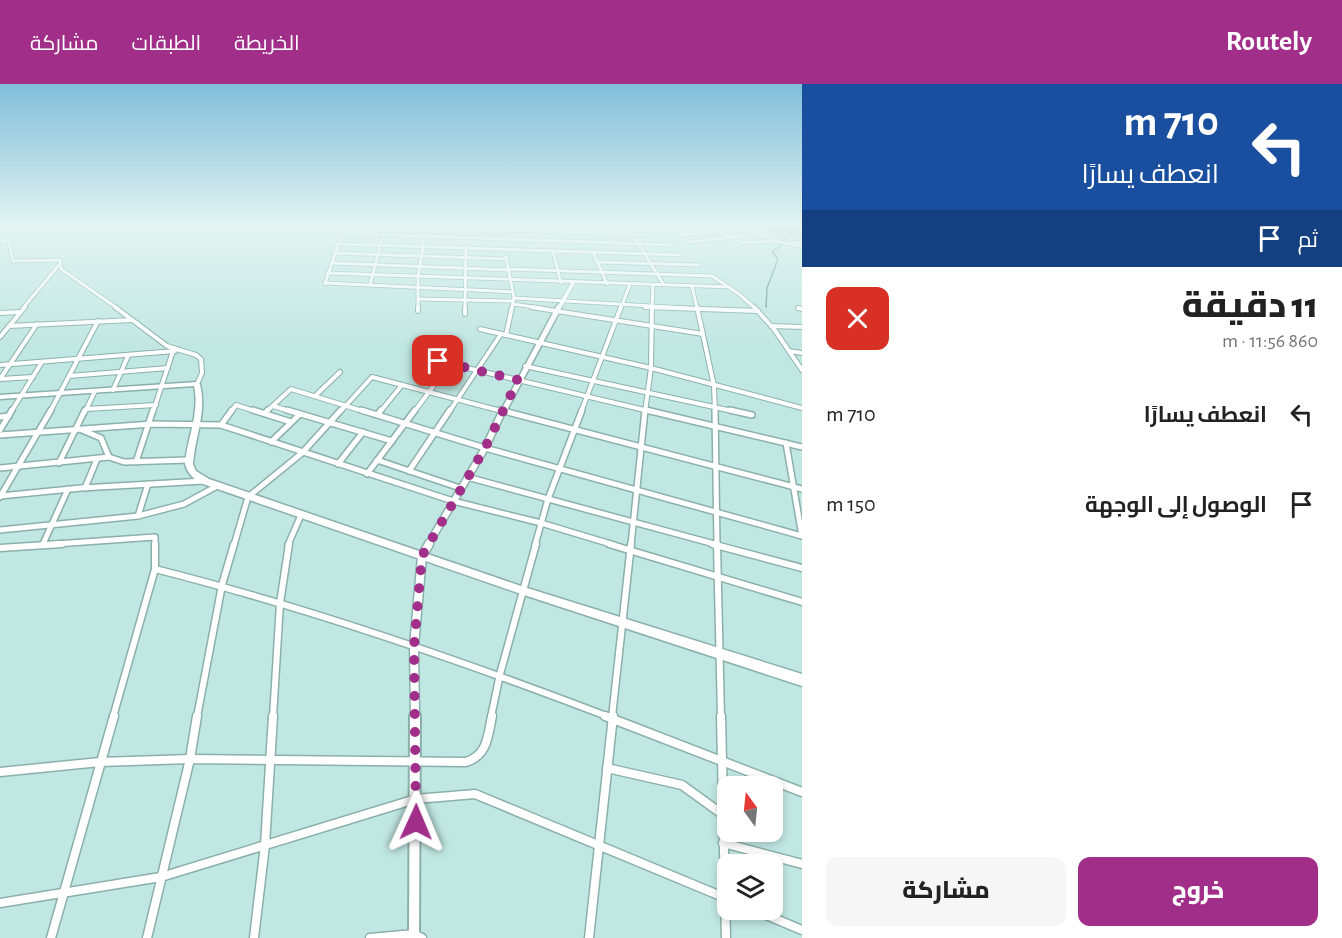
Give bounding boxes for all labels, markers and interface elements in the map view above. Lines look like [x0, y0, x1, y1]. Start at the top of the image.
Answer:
text: Routely [1226, 28, 1312, 56]
text: مشاركة [30, 33, 99, 54]
text: الطبقات [132, 33, 201, 54]
text: الخريطة [234, 33, 300, 54]
text: 710 m [1124, 101, 1219, 143]
icon: left [1240, 108, 1318, 186]
text: انعطف يسارًا [1081, 161, 1219, 188]
icon: arrive [1253, 222, 1286, 255]
text: ثم [1298, 229, 1318, 251]
button: close [826, 287, 889, 350]
text: 11 دقيقة [1182, 288, 1318, 324]
text: 860 m · 11:56 [1222, 331, 1318, 351]
pin [412, 335, 463, 386]
icon: arrive [421, 344, 454, 377]
icon: left [1285, 398, 1318, 431]
text: 710 m [826, 403, 876, 425]
text: انعطف يسارًا [1144, 404, 1267, 426]
icon: arrive [1285, 488, 1318, 521]
text: 150 m [826, 493, 876, 515]
text: الوصول إلى الوجهة [1085, 494, 1267, 516]
north arrow [717, 776, 783, 842]
map controls [717, 776, 783, 920]
position arrow [384, 790, 448, 854]
button: layers [717, 854, 783, 920]
button: مشاركة [826, 857, 1066, 926]
button: خروج [1078, 857, 1318, 926]

